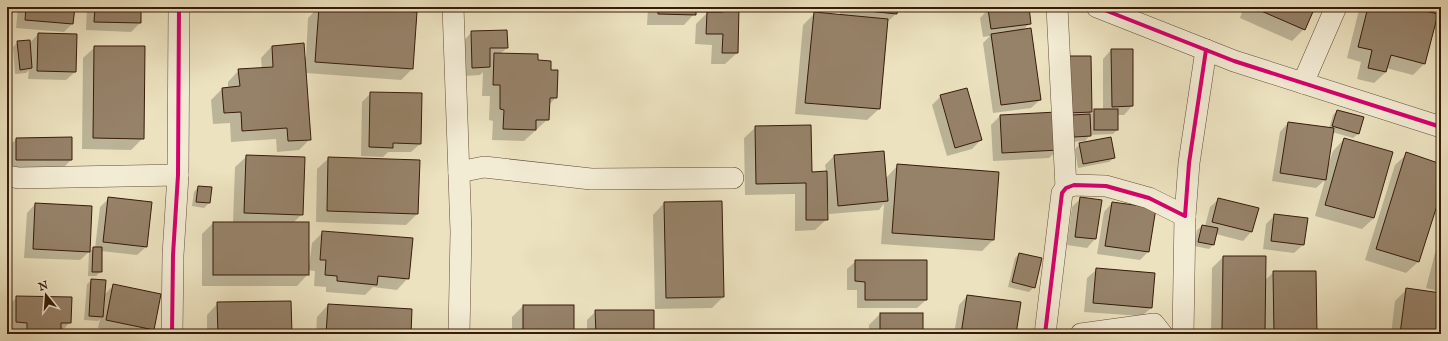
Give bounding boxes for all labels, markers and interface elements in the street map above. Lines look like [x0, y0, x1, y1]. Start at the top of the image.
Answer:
north arrow [26, 275, 66, 315]
text: N [36, 278, 50, 295]

